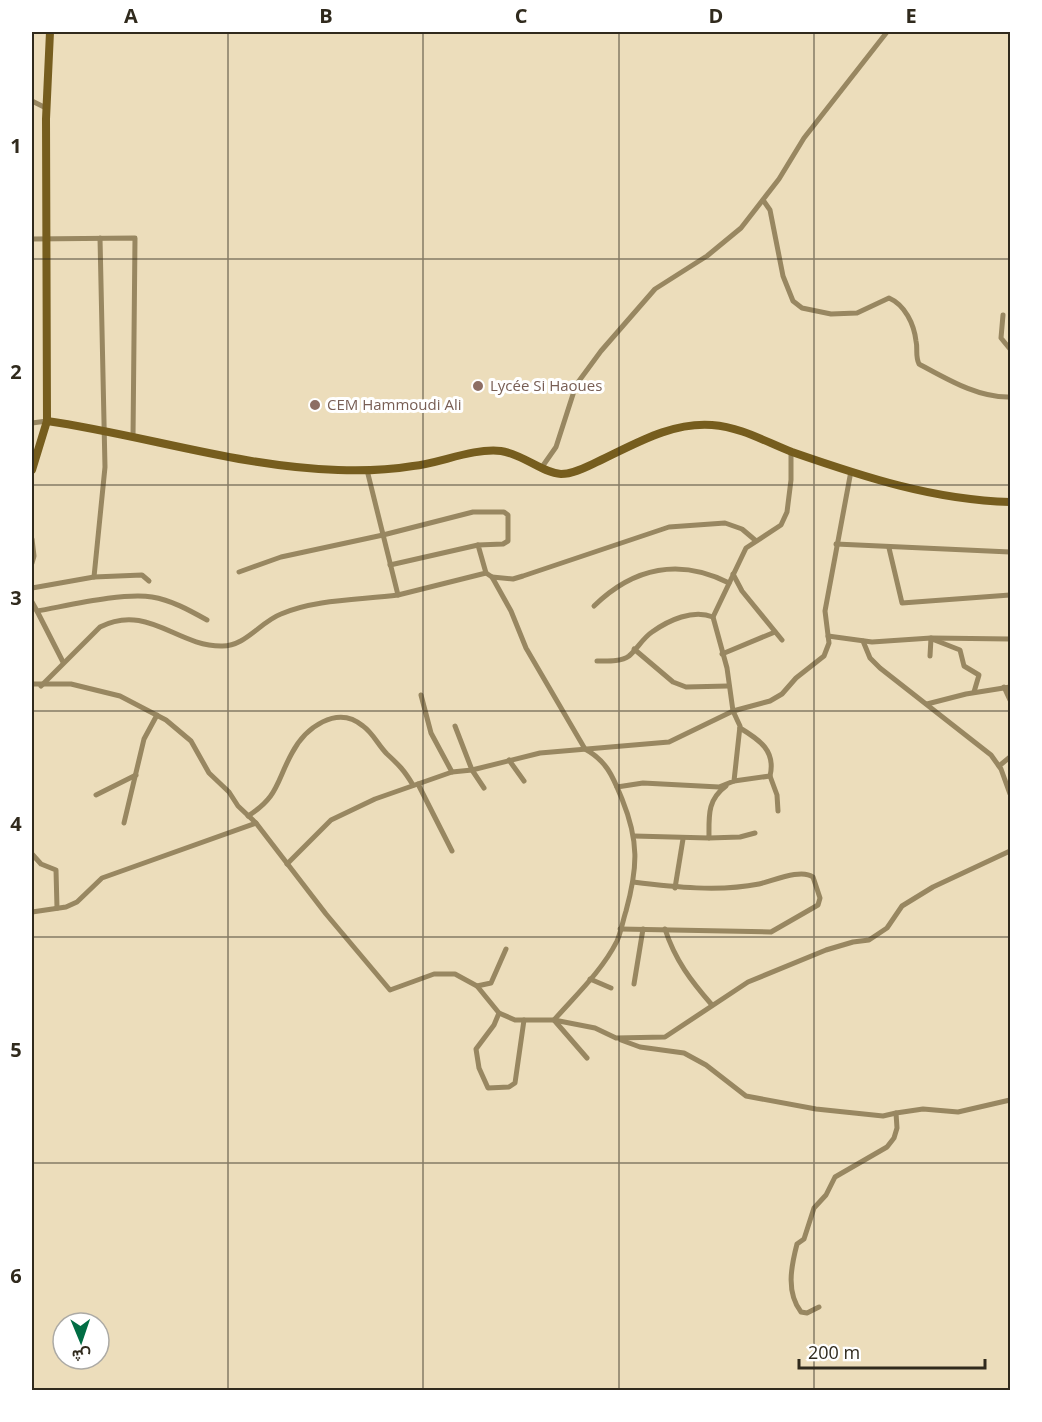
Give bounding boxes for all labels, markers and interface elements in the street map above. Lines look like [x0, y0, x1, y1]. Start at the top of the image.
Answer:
text: A [124, 2, 138, 29]
text: B [319, 2, 333, 29]
text: C [515, 2, 528, 29]
text: D [709, 2, 723, 29]
text: E [905, 2, 917, 29]
text: 1 [10, 132, 22, 159]
text: 2 [10, 358, 22, 385]
place label: Lycée Si Haoues [490, 375, 602, 395]
marker: Lycée Si Haoues [471, 379, 485, 393]
place label: CEM Hammoudi Ali [327, 394, 461, 414]
marker: CEM Hammoudi Ali [308, 398, 322, 412]
text: 3 [10, 584, 22, 611]
text: 4 [10, 810, 22, 837]
text: 5 [10, 1036, 22, 1063]
text: 6 [10, 1262, 22, 1289]
north arrow [51, 1311, 111, 1371]
scale bar [799, 1332, 985, 1370]
text: 200 m [808, 1340, 860, 1364]
text: ش [72, 1345, 92, 1367]

